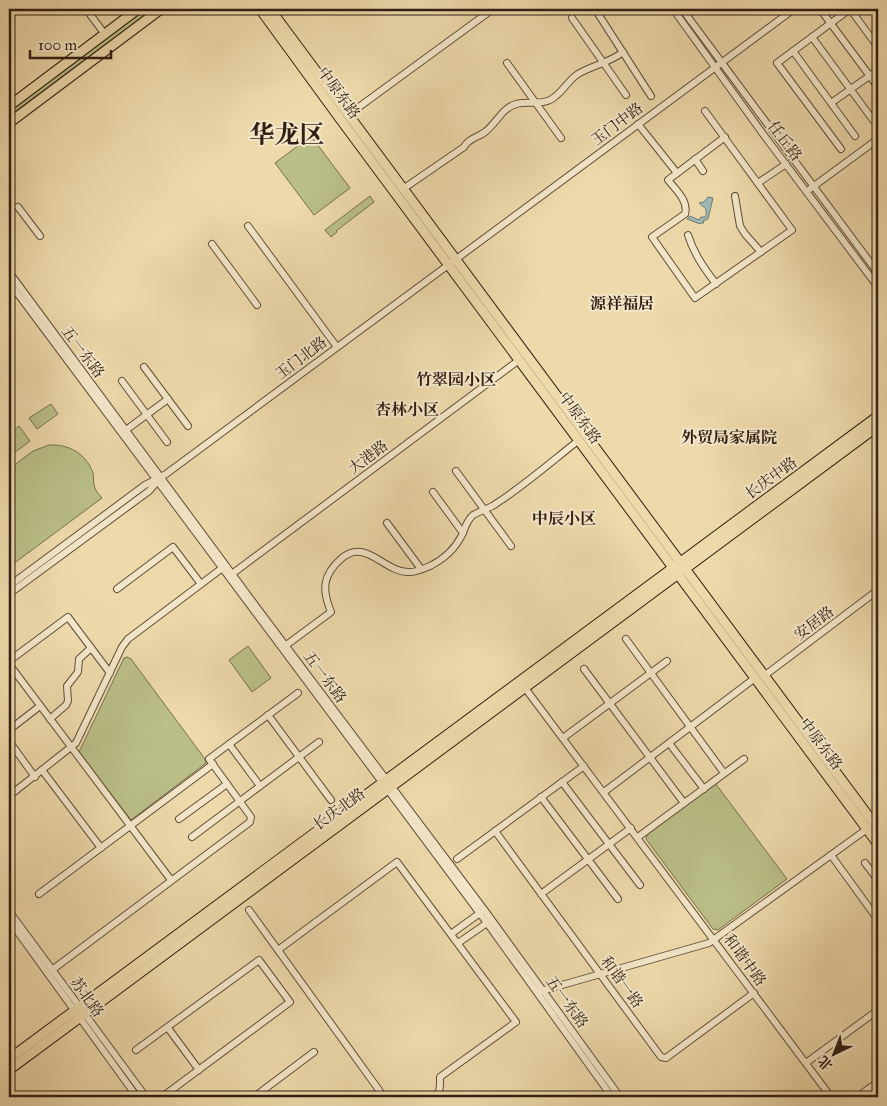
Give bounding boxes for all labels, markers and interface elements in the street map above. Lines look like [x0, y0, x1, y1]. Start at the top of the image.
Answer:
scale bar [30, 28, 111, 60]
text: 100 m [38, 36, 78, 54]
street label: 中原东路 [314, 63, 364, 123]
street label: 玉门中路 [588, 99, 646, 149]
street label: 任丘路 [764, 118, 806, 164]
district label: 华龙区 [249, 119, 325, 150]
district label: 源祥福居 [590, 294, 654, 313]
street label: 五一东路 [58, 323, 108, 381]
street label: 玉门北路 [272, 333, 330, 383]
district label: 竹翠园小区 [416, 370, 496, 389]
street label: 中原东路 [555, 388, 605, 448]
district label: 杏林小区 [375, 400, 439, 419]
district label: 外贸局家属院 [681, 428, 777, 447]
street label: 大港路 [345, 436, 391, 478]
street label: 长庆中路 [741, 453, 801, 503]
district label: 中辰小区 [532, 509, 596, 528]
street label: 安居路 [791, 602, 837, 644]
street label: 五一东路 [300, 648, 350, 706]
street label: 中原东路 [796, 715, 846, 773]
street label: 长庆北路 [309, 784, 369, 834]
street label: 和谐中路 [720, 930, 770, 990]
street label: 和谐一路 [597, 952, 647, 1012]
street label: 五一东路 [542, 972, 592, 1032]
street label: 苏北路 [66, 974, 108, 1020]
north arrow [810, 1028, 860, 1078]
text: 北 [815, 1052, 836, 1074]

